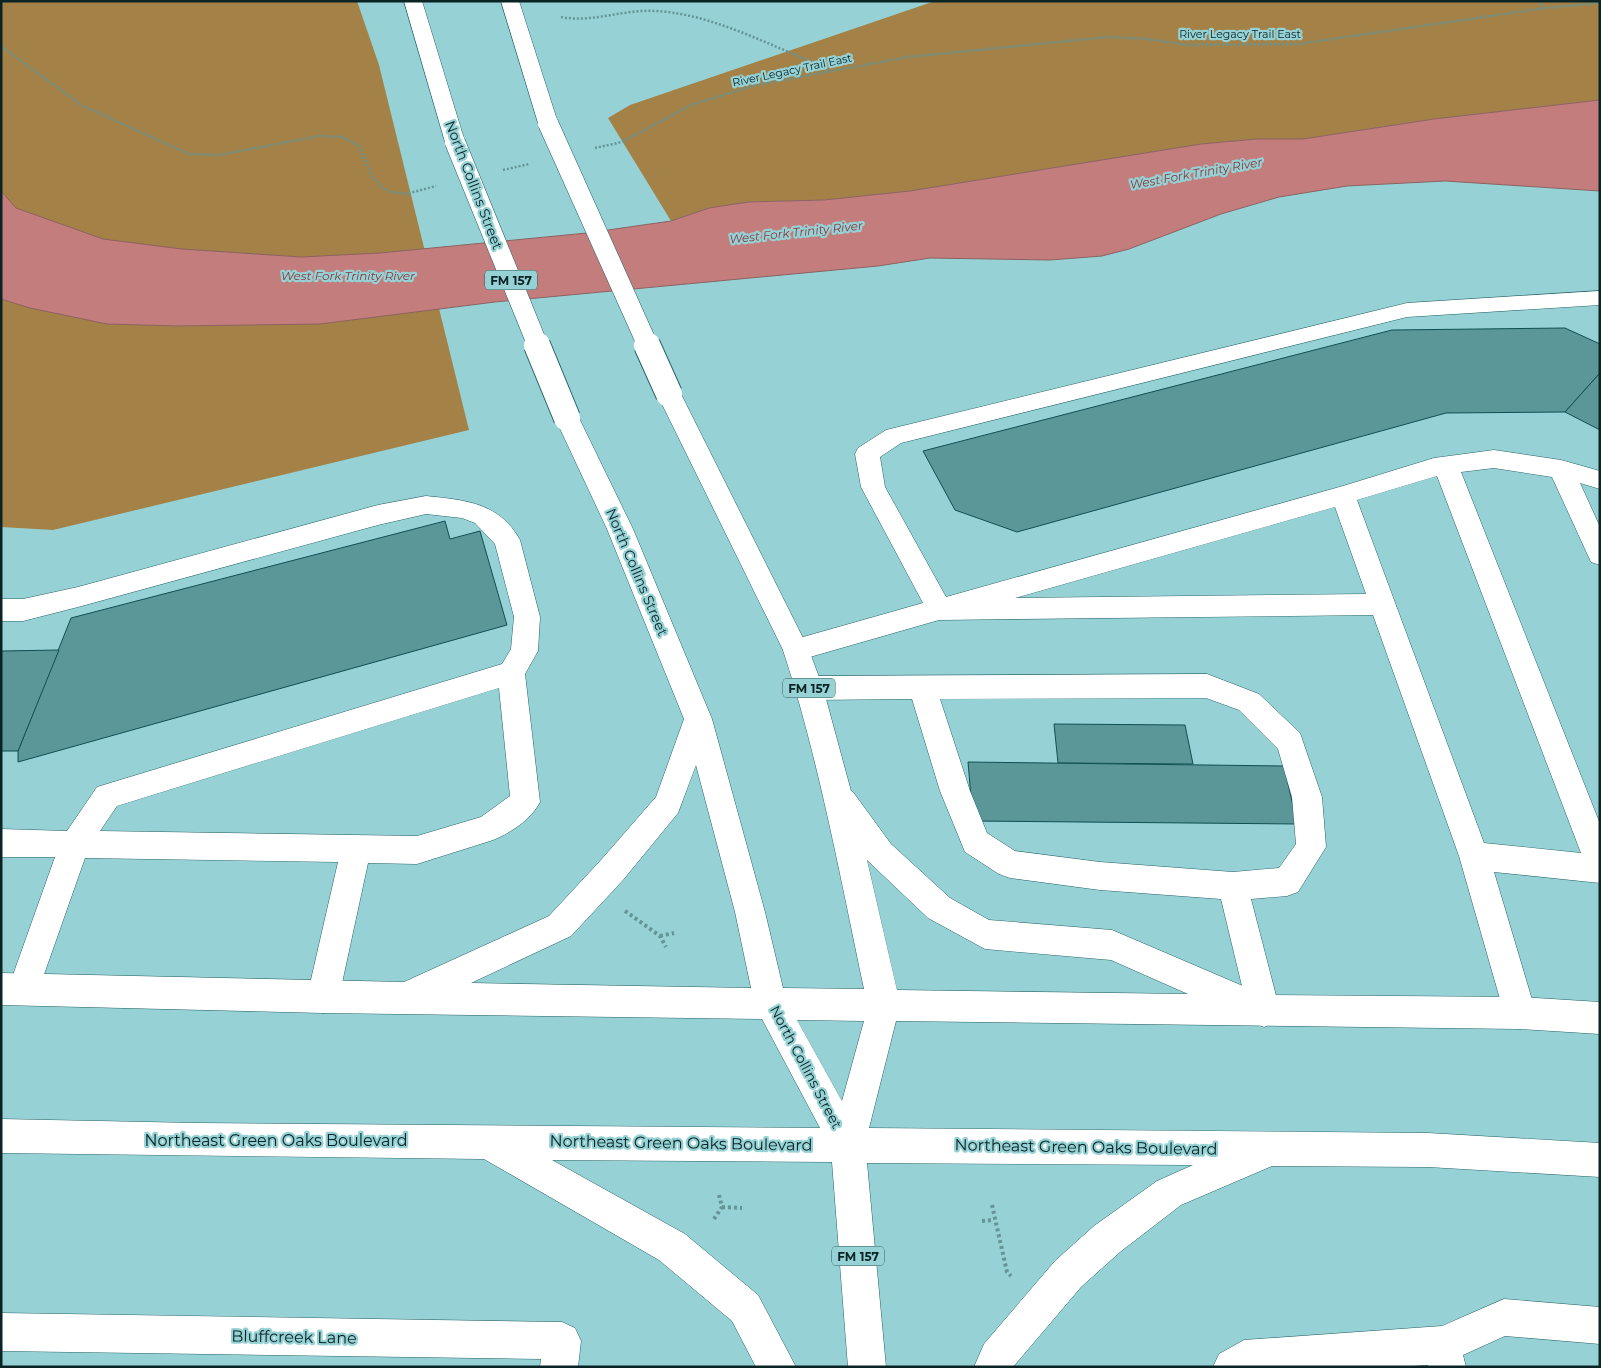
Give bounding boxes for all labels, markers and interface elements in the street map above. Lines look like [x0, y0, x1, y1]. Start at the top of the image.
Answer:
street label: River Legacy Trail East [1179, 27, 1301, 41]
street label: River Legacy Trail East [731, 50, 853, 90]
street label: North Collins Street [441, 118, 507, 252]
water label: West Fork Trinity River [1129, 154, 1263, 192]
water label: West Fork Trinity River [729, 218, 864, 246]
water label: West Fork Trinity River [281, 268, 415, 283]
road number: FM 157 [485, 270, 537, 290]
street label: North Collins Street [602, 506, 672, 639]
road number: FM 157 [783, 678, 835, 698]
street label: North Collins Street [766, 1002, 846, 1132]
street label: Northeast Green Oaks Boulevard [145, 1131, 407, 1150]
street label: Northeast Green Oaks Boulevard [549, 1131, 813, 1155]
street label: Northeast Green Oaks Boulevard [954, 1135, 1218, 1159]
road number: FM 157 [832, 1246, 884, 1266]
street label: Bluffcreek Lane [231, 1326, 357, 1348]

